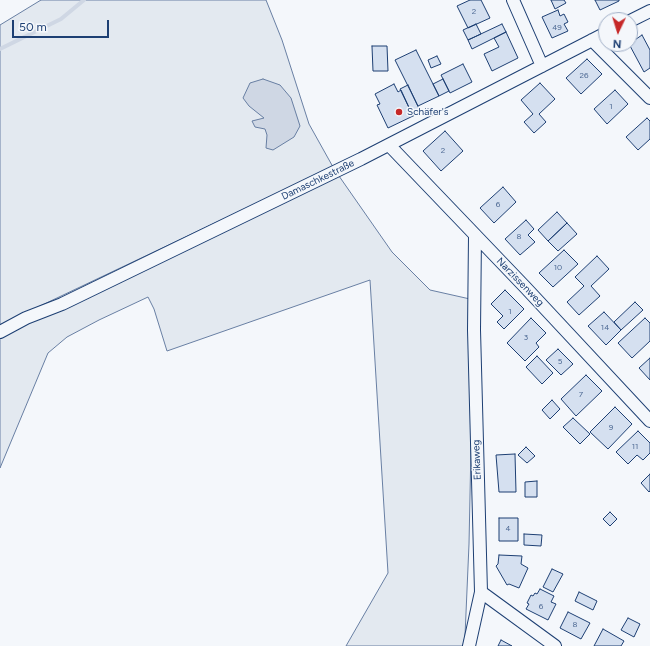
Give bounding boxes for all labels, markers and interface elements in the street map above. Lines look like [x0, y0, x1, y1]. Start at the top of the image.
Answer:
house number: 2 [472, 7, 476, 17]
scale bar [14, 12, 111, 38]
north arrow [598, 12, 638, 52]
text: 50 m [19, 20, 47, 34]
house number: 49 [552, 23, 562, 33]
text: N [613, 37, 622, 50]
house number: 26 [580, 71, 588, 81]
house number: 1 [609, 102, 613, 112]
place label: Schäfer's [407, 106, 448, 118]
marker: Schäfer's [394, 107, 404, 117]
house number: 2 [441, 146, 445, 156]
street label: Damaschkestraße [280, 157, 356, 203]
house number: 6 [496, 200, 500, 210]
house number: 8 [517, 232, 521, 242]
street label: Narzissenweg [494, 255, 546, 309]
house number: 10 [554, 263, 562, 273]
house number: 1 [508, 307, 512, 317]
house number: 14 [601, 323, 609, 333]
house number: 3 [524, 333, 528, 343]
house number: 5 [558, 357, 562, 367]
house number: 7 [579, 390, 583, 400]
house number: 9 [609, 423, 613, 433]
street label: Erikaweg [470, 440, 484, 480]
house number: 11 [632, 442, 638, 452]
house number: 4 [506, 524, 510, 534]
house number: 6 [539, 602, 543, 612]
house number: 8 [573, 620, 577, 630]

